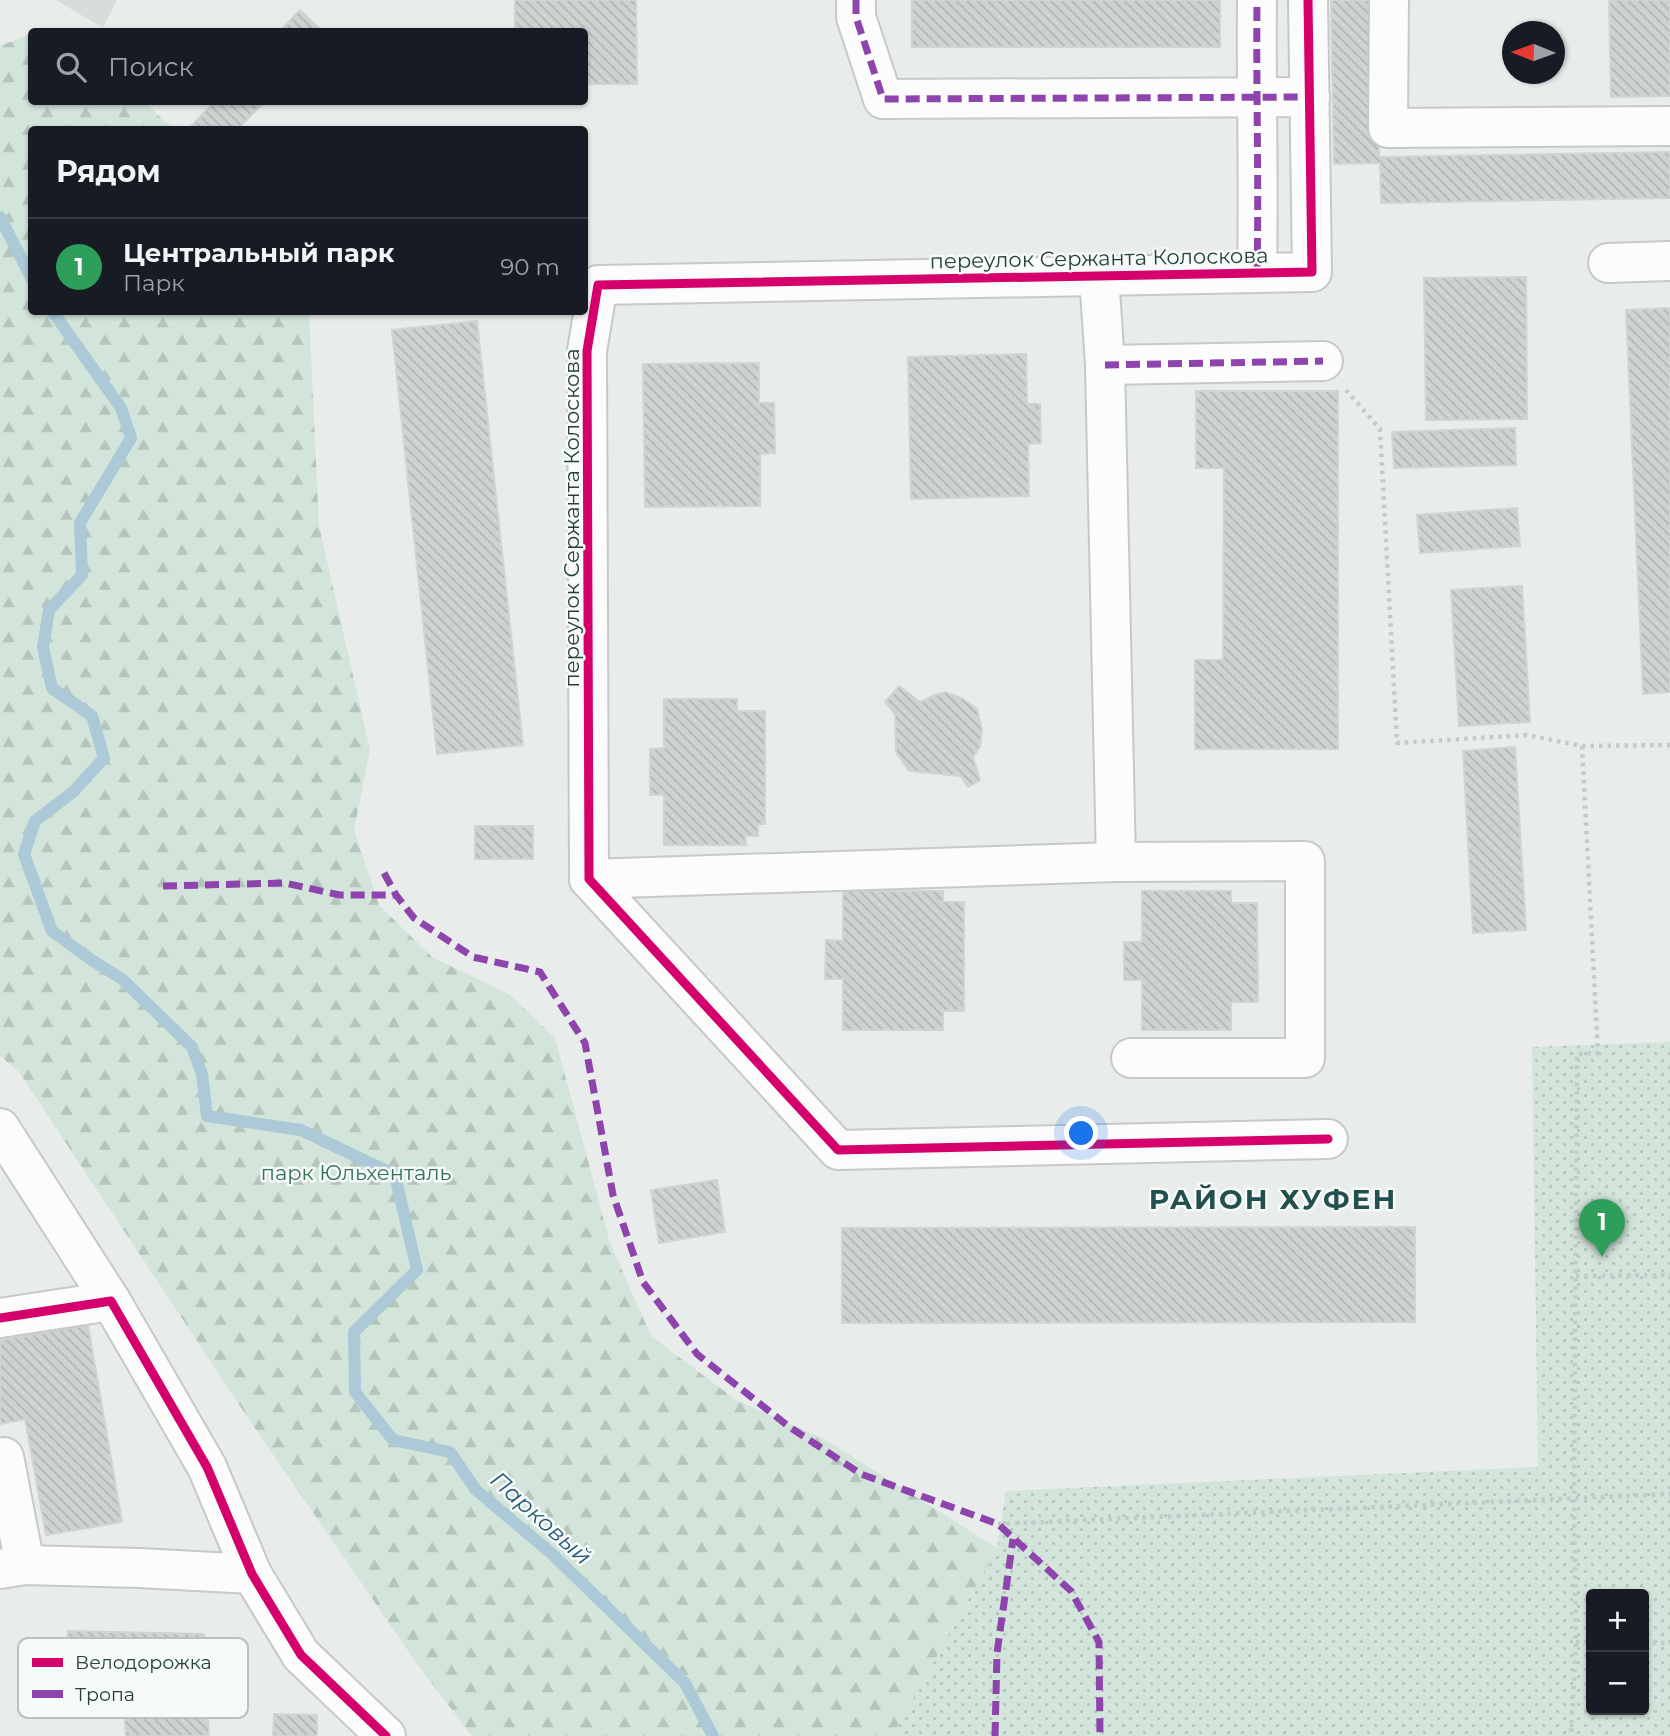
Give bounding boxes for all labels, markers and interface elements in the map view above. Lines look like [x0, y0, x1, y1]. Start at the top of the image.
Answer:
north arrow [1502, 21, 1565, 84]
search box [28, 28, 588, 105]
icon: search [52, 48, 90, 86]
text: Поиск [108, 51, 194, 83]
text: Рядом [56, 153, 161, 190]
text: Центральный парк [123, 237, 394, 269]
street label: переулок Сержанта Колоскова [929, 243, 1269, 273]
text: 1 [74, 253, 84, 281]
text: 90 m [500, 253, 560, 281]
text: Парк [123, 269, 185, 297]
street label: переулок Сержанта Колоскова [559, 349, 584, 687]
your location [1064, 1116, 1098, 1150]
park label: парк Юльхенталь [261, 1160, 451, 1185]
district label: РАЙОН ХУФЕН [1149, 1182, 1397, 1216]
pin: 1 [1579, 1199, 1625, 1257]
water label: Парковый [485, 1465, 597, 1571]
map controls [1586, 1589, 1649, 1715]
button: + [1586, 1589, 1649, 1652]
legend [18, 1638, 248, 1718]
text: Велодорожка [75, 1651, 212, 1674]
button: − [1586, 1652, 1649, 1715]
text: Тропа [75, 1683, 135, 1706]

